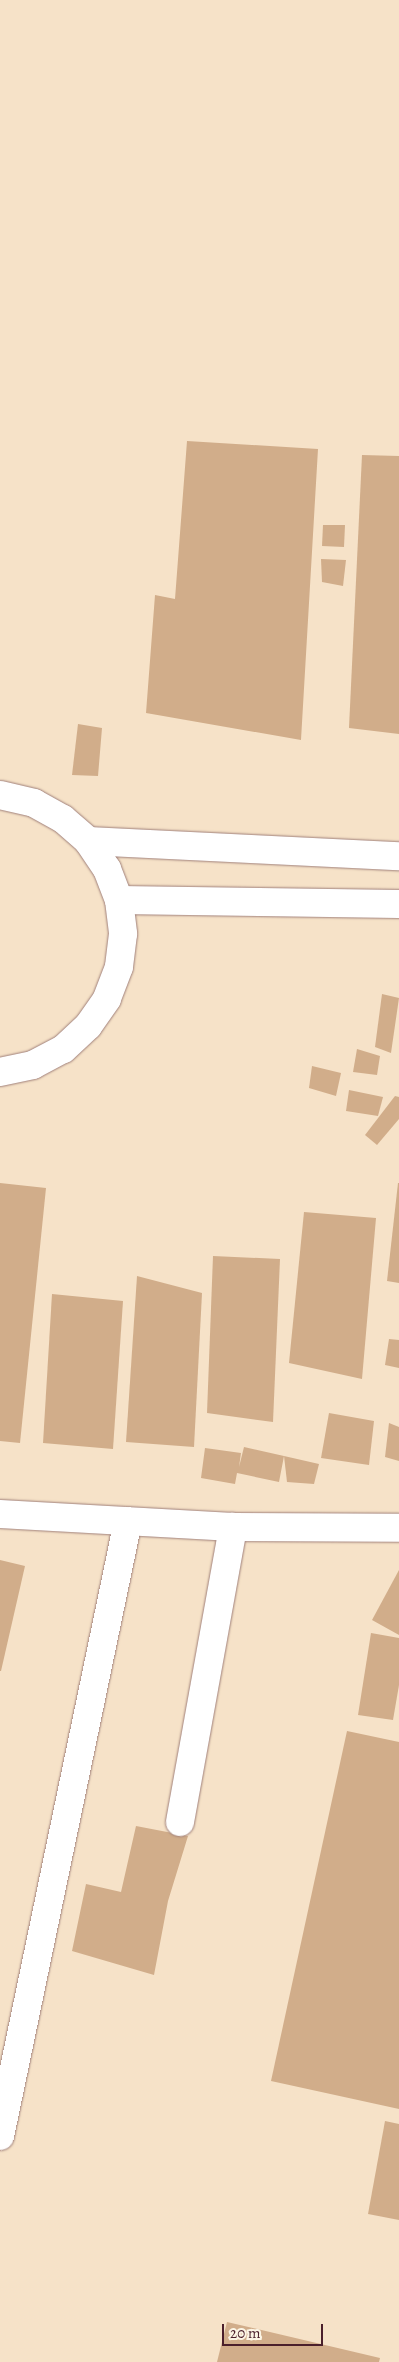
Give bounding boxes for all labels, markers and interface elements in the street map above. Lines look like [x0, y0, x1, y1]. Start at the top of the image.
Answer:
scale bar [224, 2314, 325, 2346]
text: 20 m [230, 2323, 261, 2343]

